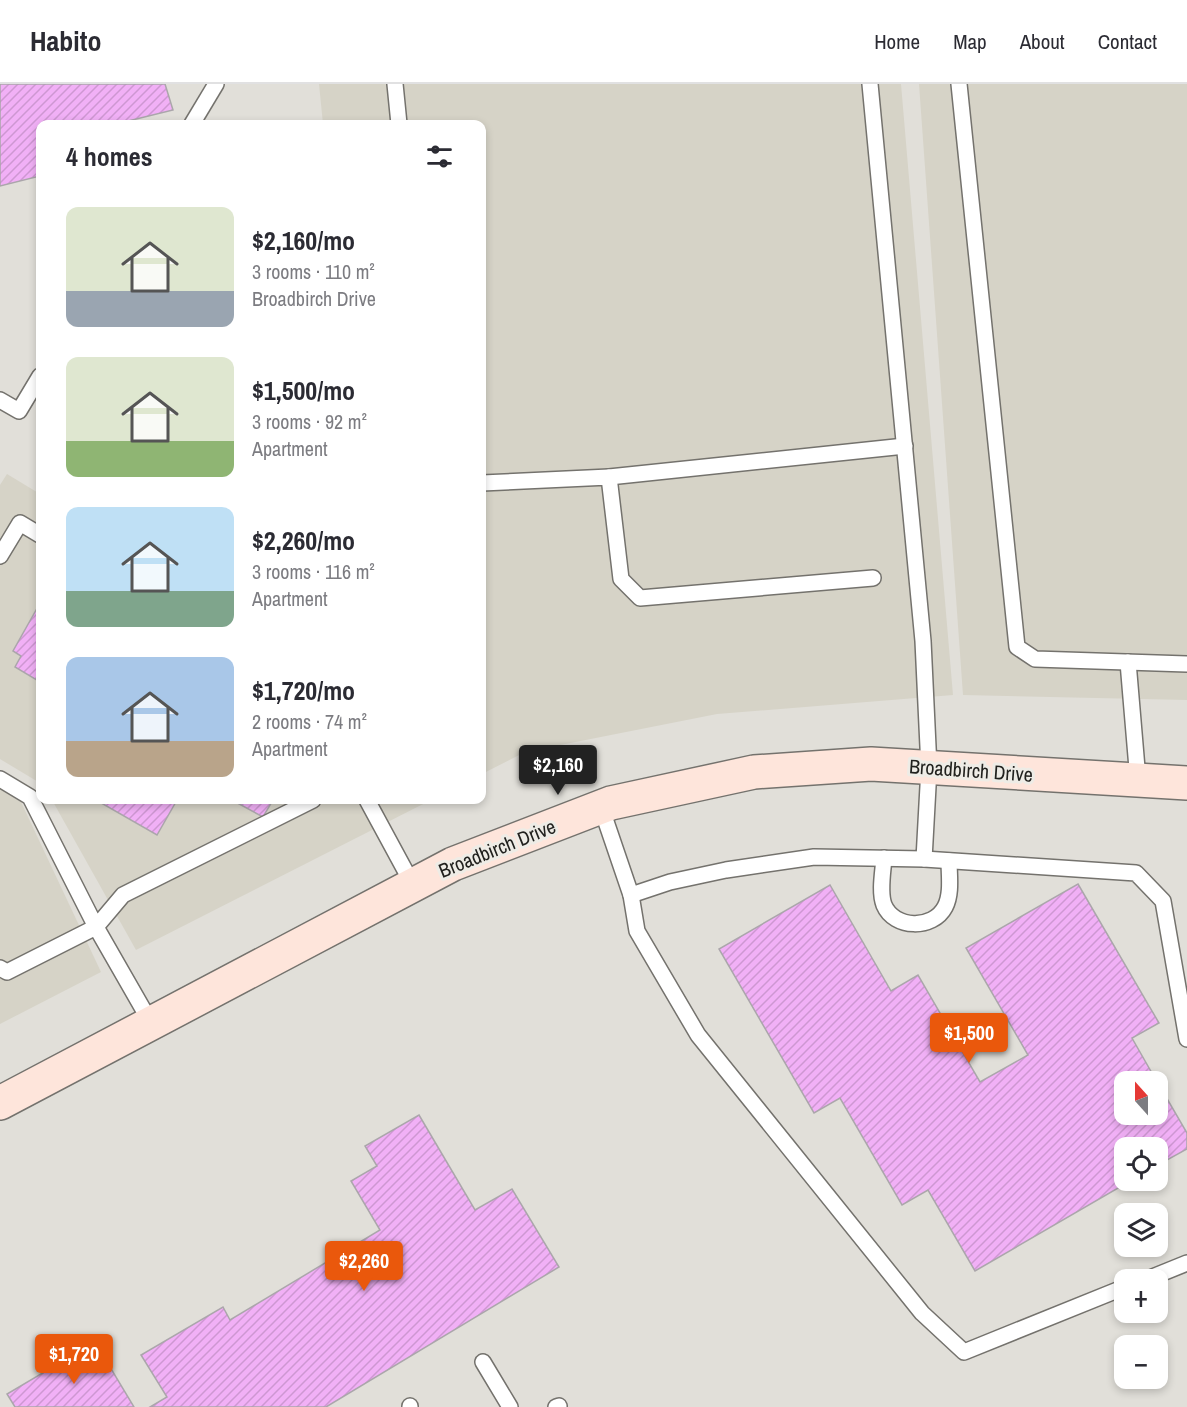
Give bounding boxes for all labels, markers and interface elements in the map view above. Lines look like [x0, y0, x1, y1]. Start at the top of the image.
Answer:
text: Habito [30, 22, 101, 60]
text: Home [874, 27, 920, 56]
text: Map [953, 27, 987, 56]
text: About [1020, 27, 1065, 56]
text: Contact [1098, 27, 1157, 56]
text: 4 homes [66, 139, 153, 174]
icon: filters [423, 140, 456, 173]
text: $2,160/mo [252, 223, 355, 258]
icon: home [114, 231, 186, 303]
text: 3 rooms · 110 m² [252, 258, 375, 285]
text: Broadbirch Drive [252, 285, 376, 312]
text: $1,500/mo [252, 373, 355, 408]
icon: home [114, 381, 186, 453]
text: 3 rooms · 92 m² [252, 408, 367, 435]
text: Apartment [252, 435, 328, 462]
text: $2,260/mo [252, 523, 355, 558]
icon: home [114, 531, 186, 603]
text: 3 rooms · 116 m² [252, 558, 375, 585]
text: Apartment [252, 585, 328, 612]
text: $1,720/mo [252, 673, 355, 708]
icon: home [114, 681, 186, 753]
text: 2 rooms · 74 m² [252, 708, 367, 735]
text: Apartment [252, 735, 328, 762]
pin: $2,160 [509, 745, 607, 796]
text: $2,160 [533, 751, 583, 778]
street label: Broadbirch Drive [908, 752, 1034, 788]
street label: Broadbirch Drive [434, 812, 560, 884]
pin: $1,500 [920, 1013, 1018, 1064]
text: $1,500 [944, 1019, 994, 1046]
north arrow [1114, 1071, 1168, 1125]
map controls [1114, 1071, 1168, 1389]
button: locate [1114, 1137, 1168, 1191]
button: layers [1114, 1203, 1168, 1257]
pin: $2,260 [315, 1241, 413, 1292]
text: $2,260 [339, 1247, 389, 1274]
button: + [1114, 1269, 1168, 1323]
pin: $1,720 [25, 1334, 123, 1385]
button: − [1114, 1335, 1168, 1389]
text: $1,720 [49, 1340, 99, 1367]

